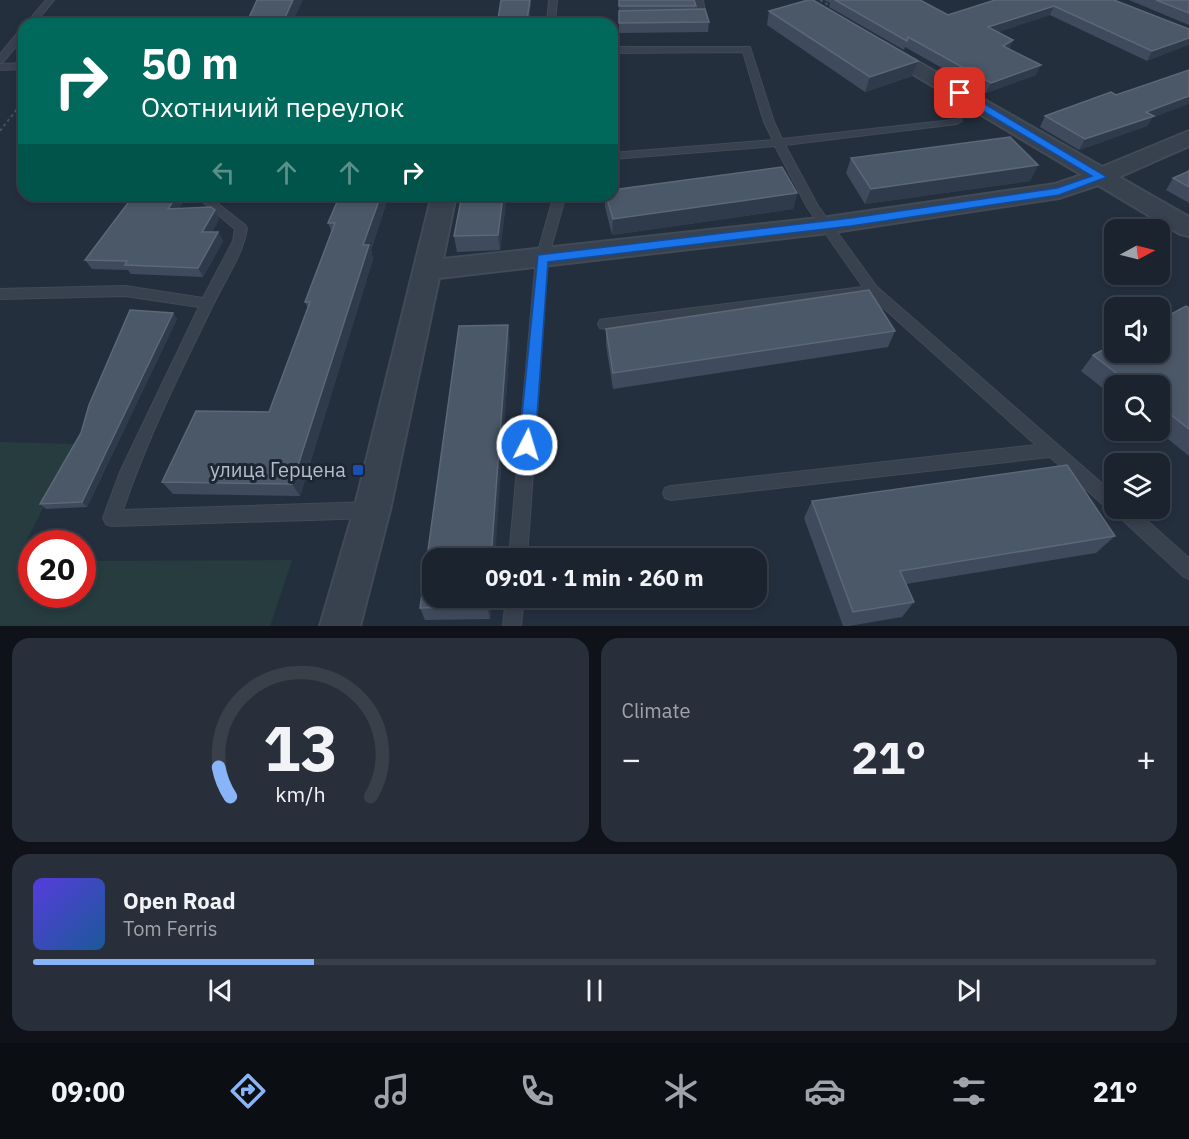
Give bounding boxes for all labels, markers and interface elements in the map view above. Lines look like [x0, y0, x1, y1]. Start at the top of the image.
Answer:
text: 50 m [141, 36, 239, 91]
icon: right [42, 42, 120, 120]
pin [934, 67, 985, 118]
icon: arrive [943, 76, 976, 109]
text: Охотничий переулок [141, 89, 404, 124]
icon: left [207, 156, 240, 189]
icon: ahead [270, 156, 303, 189]
icon: ahead [333, 156, 366, 189]
icon: right [396, 156, 429, 189]
north arrow [1104, 219, 1170, 285]
map controls [1104, 219, 1170, 519]
button: sound [1104, 297, 1170, 363]
button: search [1104, 375, 1170, 441]
position arrow [495, 413, 559, 477]
button: layers [1104, 453, 1170, 519]
place label: улица Герцена [210, 456, 346, 483]
marker: улица Герцена [351, 463, 365, 477]
speed limit sign: 20 [18, 530, 96, 608]
text: 09:01 · 1 min · 260 m [485, 563, 704, 592]
text: Climate [622, 697, 690, 724]
text: 13 [263, 707, 338, 788]
text: 21° [851, 728, 926, 786]
text: − [622, 737, 641, 780]
text: + [1136, 737, 1156, 780]
text: km/h [275, 780, 325, 808]
text: Open Road [123, 886, 236, 915]
text: Tom Ferris [123, 915, 218, 942]
icon: previous [204, 974, 237, 1007]
icon: pause [578, 974, 611, 1007]
icon: next [952, 974, 985, 1007]
icon: directions [227, 1070, 269, 1112]
icon: music [371, 1070, 413, 1112]
icon: phone [516, 1070, 558, 1112]
icon: climate [660, 1070, 702, 1112]
icon: car [804, 1070, 846, 1112]
icon: filters [948, 1070, 990, 1112]
text: 09:00 [51, 1074, 125, 1109]
text: 21° [1093, 1074, 1138, 1109]

